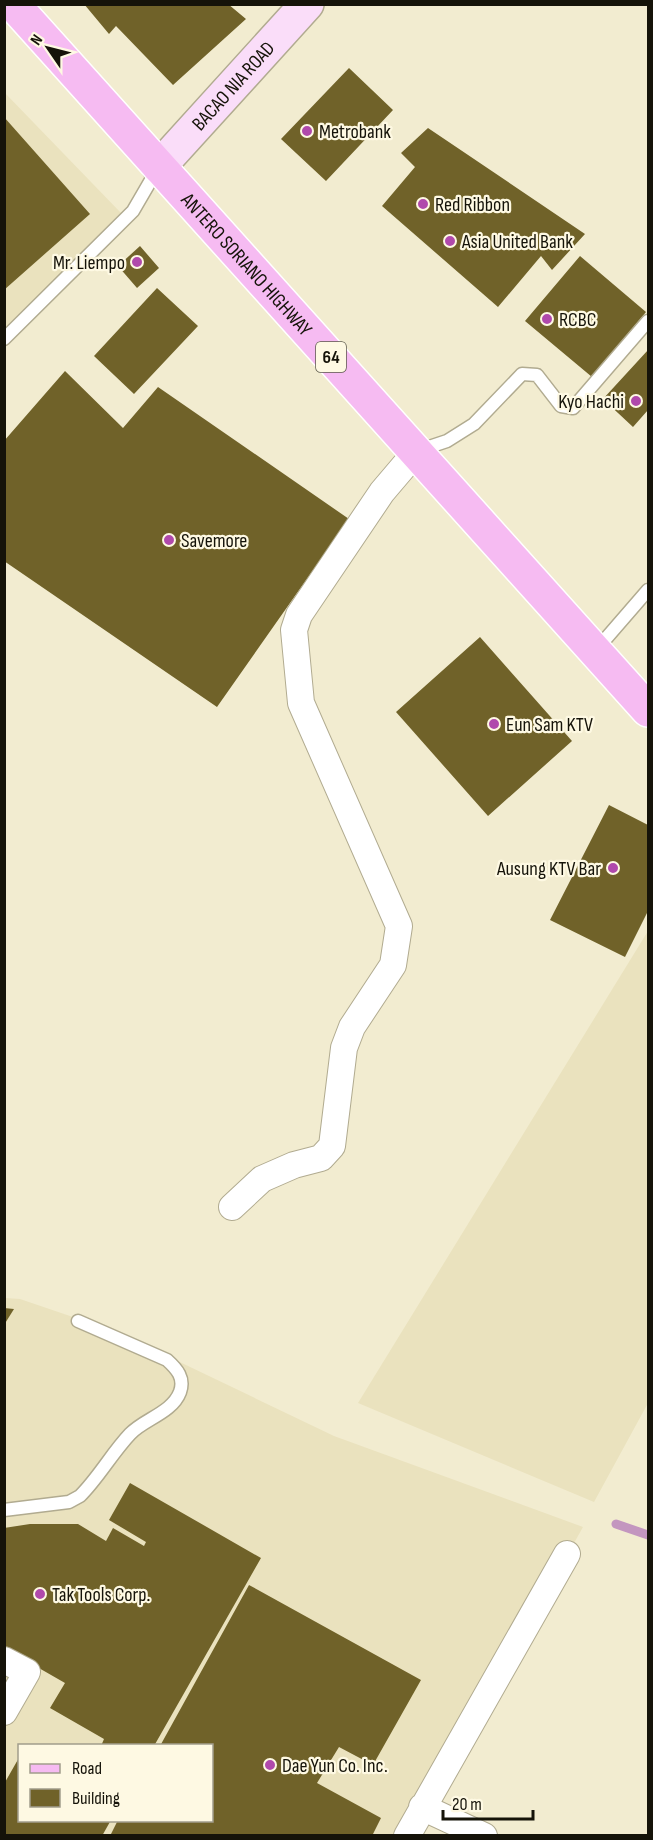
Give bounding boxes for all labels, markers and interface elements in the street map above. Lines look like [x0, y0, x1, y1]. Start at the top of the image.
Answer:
north arrow [18, 18, 78, 78]
text: N [27, 31, 47, 49]
street label: BACAO NIA ROAD [187, 37, 280, 136]
place label: Metrobank [319, 120, 391, 144]
marker: Metrobank [300, 124, 314, 138]
street label: ANTERO SORIANO HIGHWAY [175, 188, 317, 342]
place label: Red Ribbon [435, 193, 510, 217]
marker: Red Ribbon [416, 197, 430, 211]
place label: Asia United Bank [461, 230, 573, 254]
marker: Asia United Bank [443, 234, 457, 248]
place label: Mr. Liempo [53, 251, 125, 275]
marker: Mr. Liempo [130, 255, 144, 269]
place label: RCBC [559, 308, 596, 332]
marker: RCBC [540, 312, 554, 326]
road number: 64 [316, 342, 346, 372]
place label: Kyo Hachi [558, 390, 624, 414]
marker: Kyo Hachi [629, 394, 643, 408]
place label: Savemore [181, 529, 247, 553]
marker: Savemore [162, 533, 176, 547]
place label: Eun Sam KTV [506, 713, 593, 737]
marker: Eun Sam KTV [487, 717, 501, 731]
place label: Ausung KTV Bar [496, 857, 601, 881]
marker: Ausung KTV Bar [606, 861, 620, 875]
place label: Tak Tools Corp. [52, 1583, 150, 1607]
marker: Tak Tools Corp. [33, 1587, 47, 1601]
legend [18, 1744, 213, 1822]
place label: Dae Yun Co. Inc. [282, 1754, 388, 1778]
text: Road [72, 1758, 102, 1779]
marker: Dae Yun Co. Inc. [263, 1758, 277, 1772]
scale bar [443, 1783, 533, 1821]
text: Building [72, 1788, 120, 1809]
text: 20 m [452, 1794, 482, 1815]

